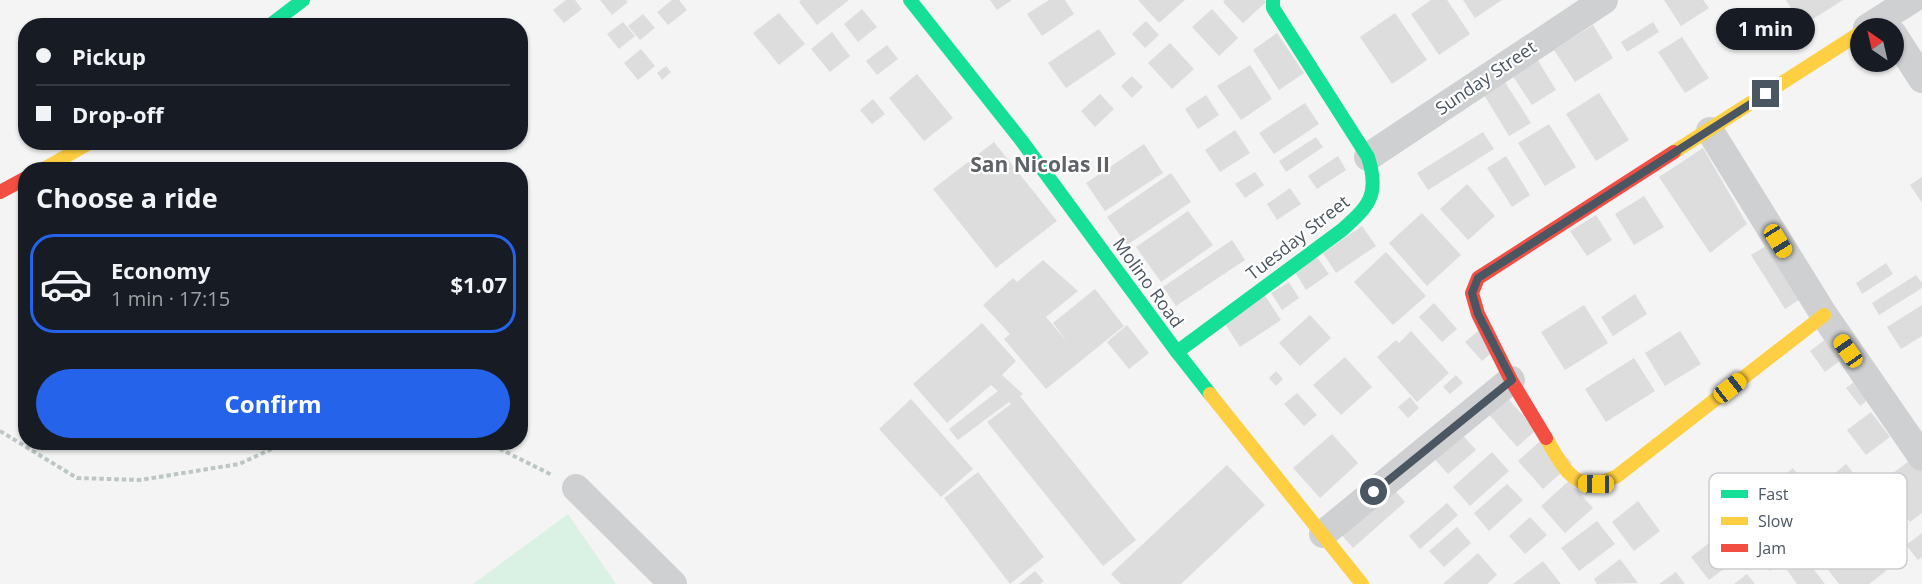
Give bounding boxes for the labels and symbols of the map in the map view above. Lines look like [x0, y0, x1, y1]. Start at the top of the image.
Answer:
callout: 1 min [1716, 7, 1816, 49]
north arrow [1850, 18, 1904, 72]
street label: Sunday Street [1430, 35, 1541, 120]
route end [1752, 80, 1779, 107]
district label: San Nicolas II [970, 150, 1110, 178]
street label: Tuesday Street [1241, 189, 1354, 285]
car [1761, 221, 1795, 261]
street label: Molino Road [1108, 233, 1190, 332]
car [1830, 331, 1866, 371]
car [1710, 370, 1750, 406]
legend [1709, 473, 1907, 569]
car [1578, 475, 1614, 493]
route start [1360, 478, 1387, 505]
text: Fast [1758, 483, 1789, 505]
text: Slow [1758, 510, 1793, 532]
text: Jam [1756, 537, 1786, 559]

